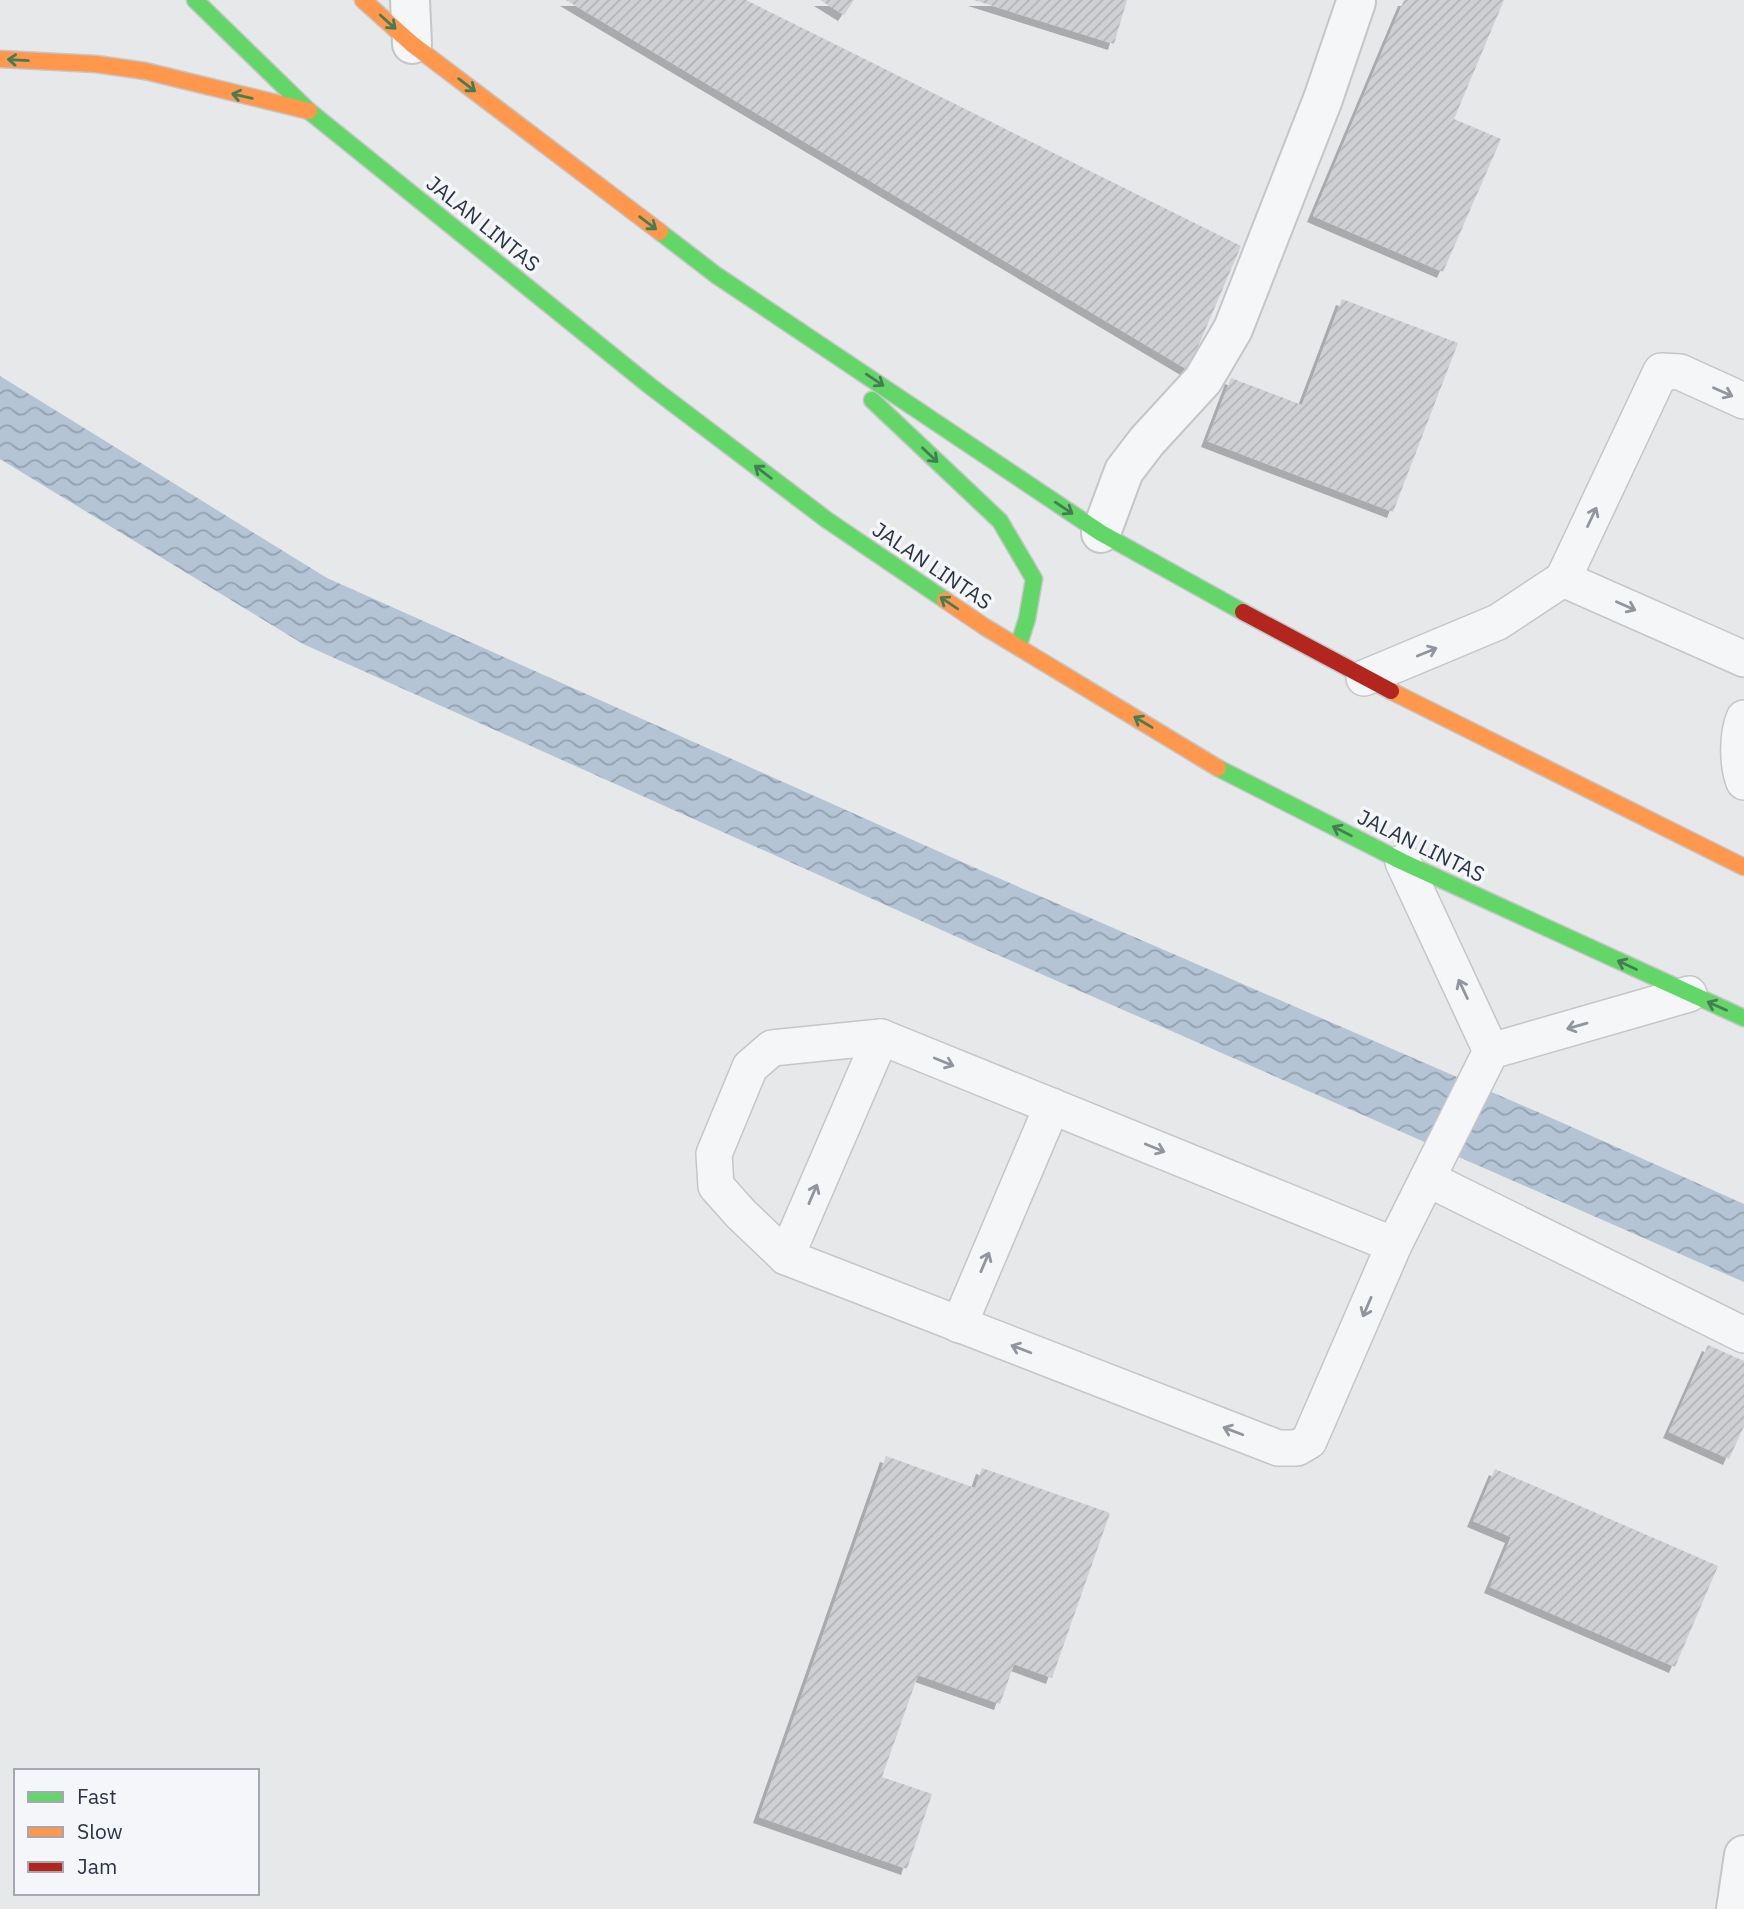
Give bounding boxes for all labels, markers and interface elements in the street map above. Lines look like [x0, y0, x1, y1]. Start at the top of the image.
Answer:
one-way arrow [379, 14, 397, 30]
one-way arrow [8, 53, 30, 66]
one-way arrow [457, 78, 475, 93]
one-way arrow [231, 89, 254, 102]
street label: JALAN LINTAS [421, 169, 546, 278]
one-way arrow [638, 216, 657, 230]
one-way arrow [865, 373, 884, 387]
one-way arrow [1712, 386, 1734, 399]
one-way arrow [921, 447, 938, 464]
one-way arrow [754, 464, 773, 479]
one-way arrow [1053, 501, 1073, 515]
one-way arrow [1586, 507, 1600, 528]
street label: JALAN LINTAS [867, 515, 998, 615]
one-way arrow [940, 596, 959, 610]
one-way arrow [1615, 600, 1636, 613]
one-way arrow [1416, 645, 1438, 658]
one-way arrow [1133, 714, 1153, 728]
street label: JALAN LINTAS [1353, 802, 1490, 888]
one-way arrow [1332, 824, 1353, 838]
one-way arrow [1617, 958, 1638, 971]
one-way arrow [1455, 979, 1469, 1000]
one-way arrow [1706, 999, 1728, 1012]
one-way arrow [1566, 1021, 1588, 1034]
one-way arrow [933, 1057, 954, 1070]
one-way arrow [1143, 1142, 1165, 1155]
one-way arrow [807, 1184, 820, 1205]
one-way arrow [980, 1252, 993, 1273]
one-way arrow [1360, 1296, 1373, 1318]
one-way arrow [1010, 1341, 1032, 1354]
one-way arrow [1222, 1423, 1244, 1436]
legend [14, 1769, 259, 1895]
text: Fast [77, 1782, 117, 1810]
text: Slow [77, 1817, 123, 1845]
text: Jam [77, 1852, 117, 1880]

